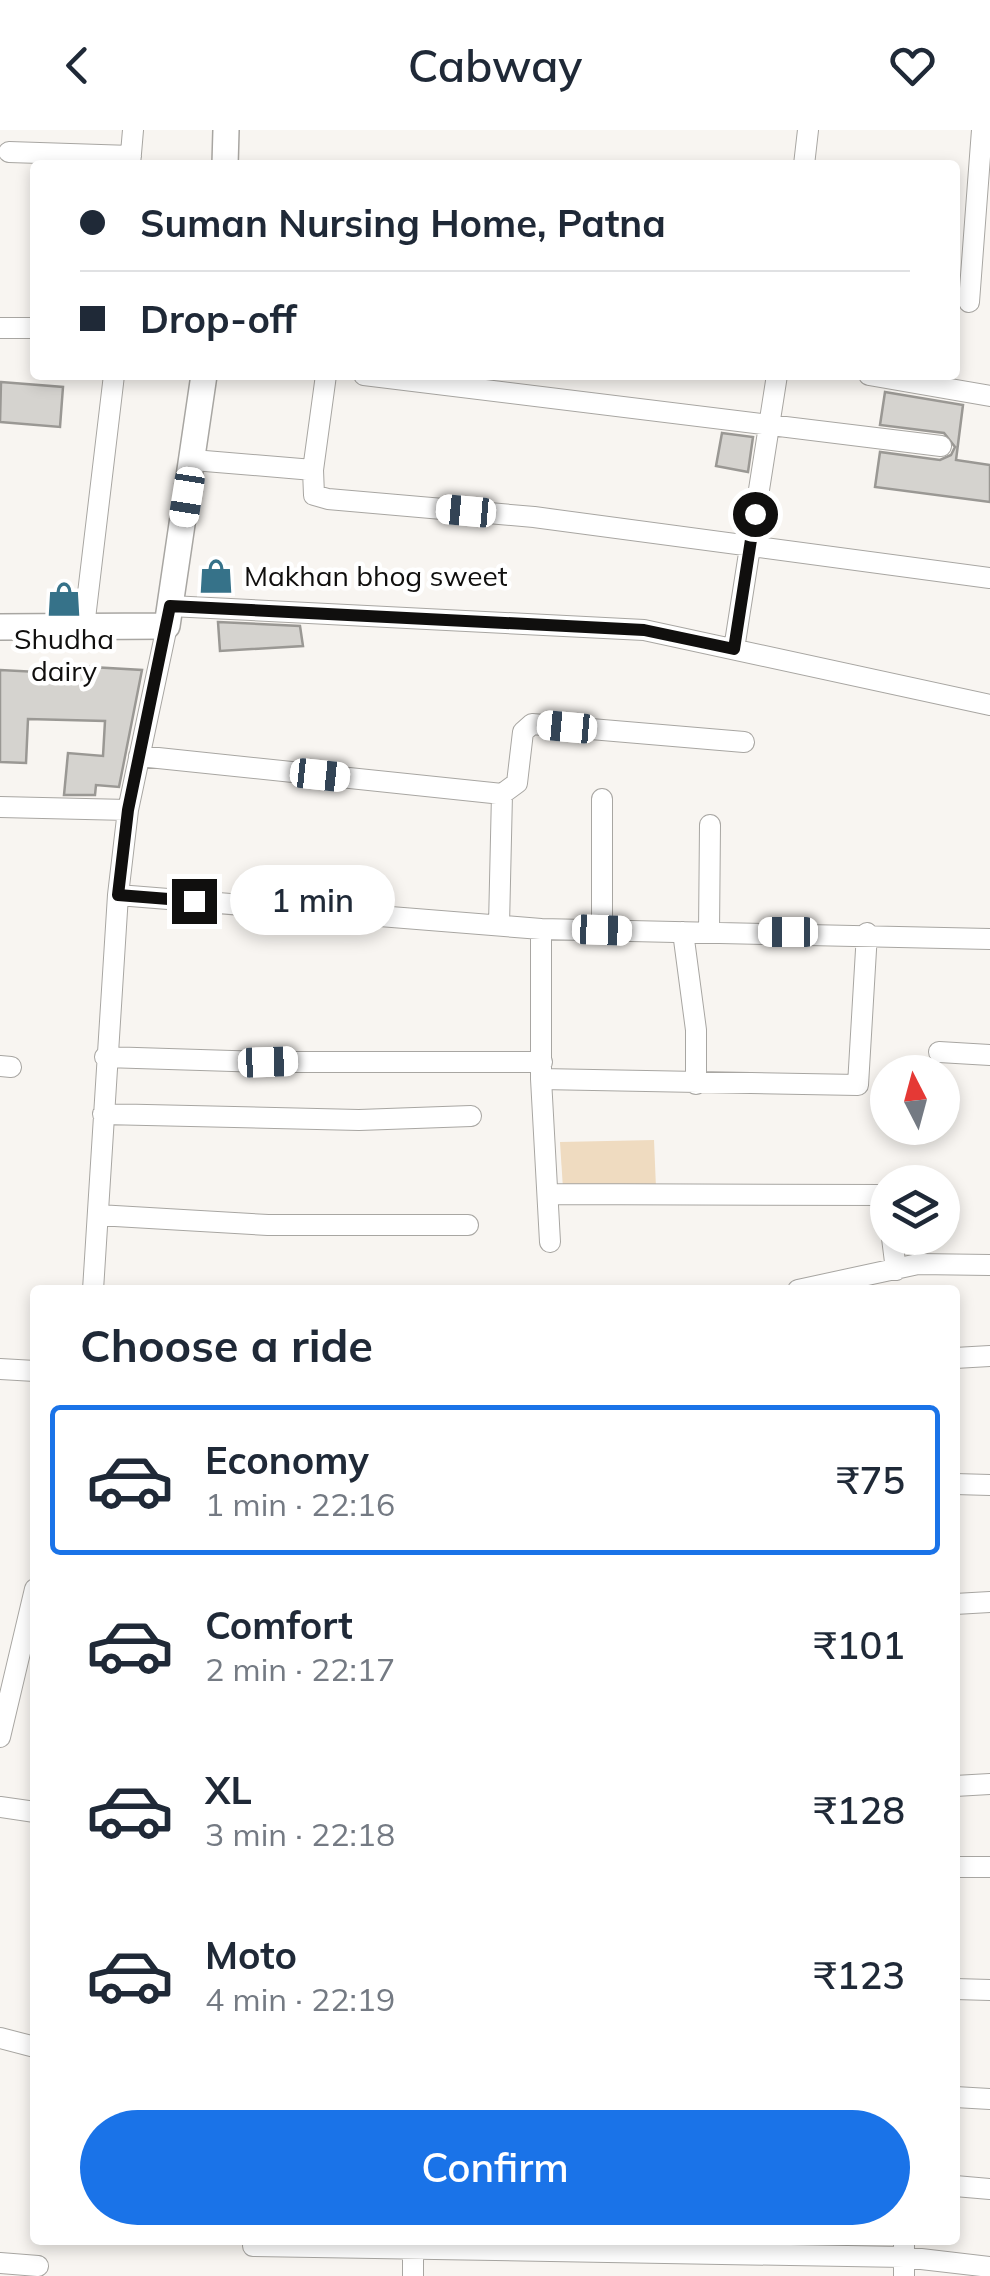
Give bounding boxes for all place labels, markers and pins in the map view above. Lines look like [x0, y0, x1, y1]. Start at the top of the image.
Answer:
shop icon: Makhan bhog sweet [197, 557, 235, 595]
place label: Makhan bhog sweet [244, 558, 508, 593]
shop icon: Shudha dairy [45, 580, 83, 618]
place label: Shudha dairy [14, 621, 114, 688]

